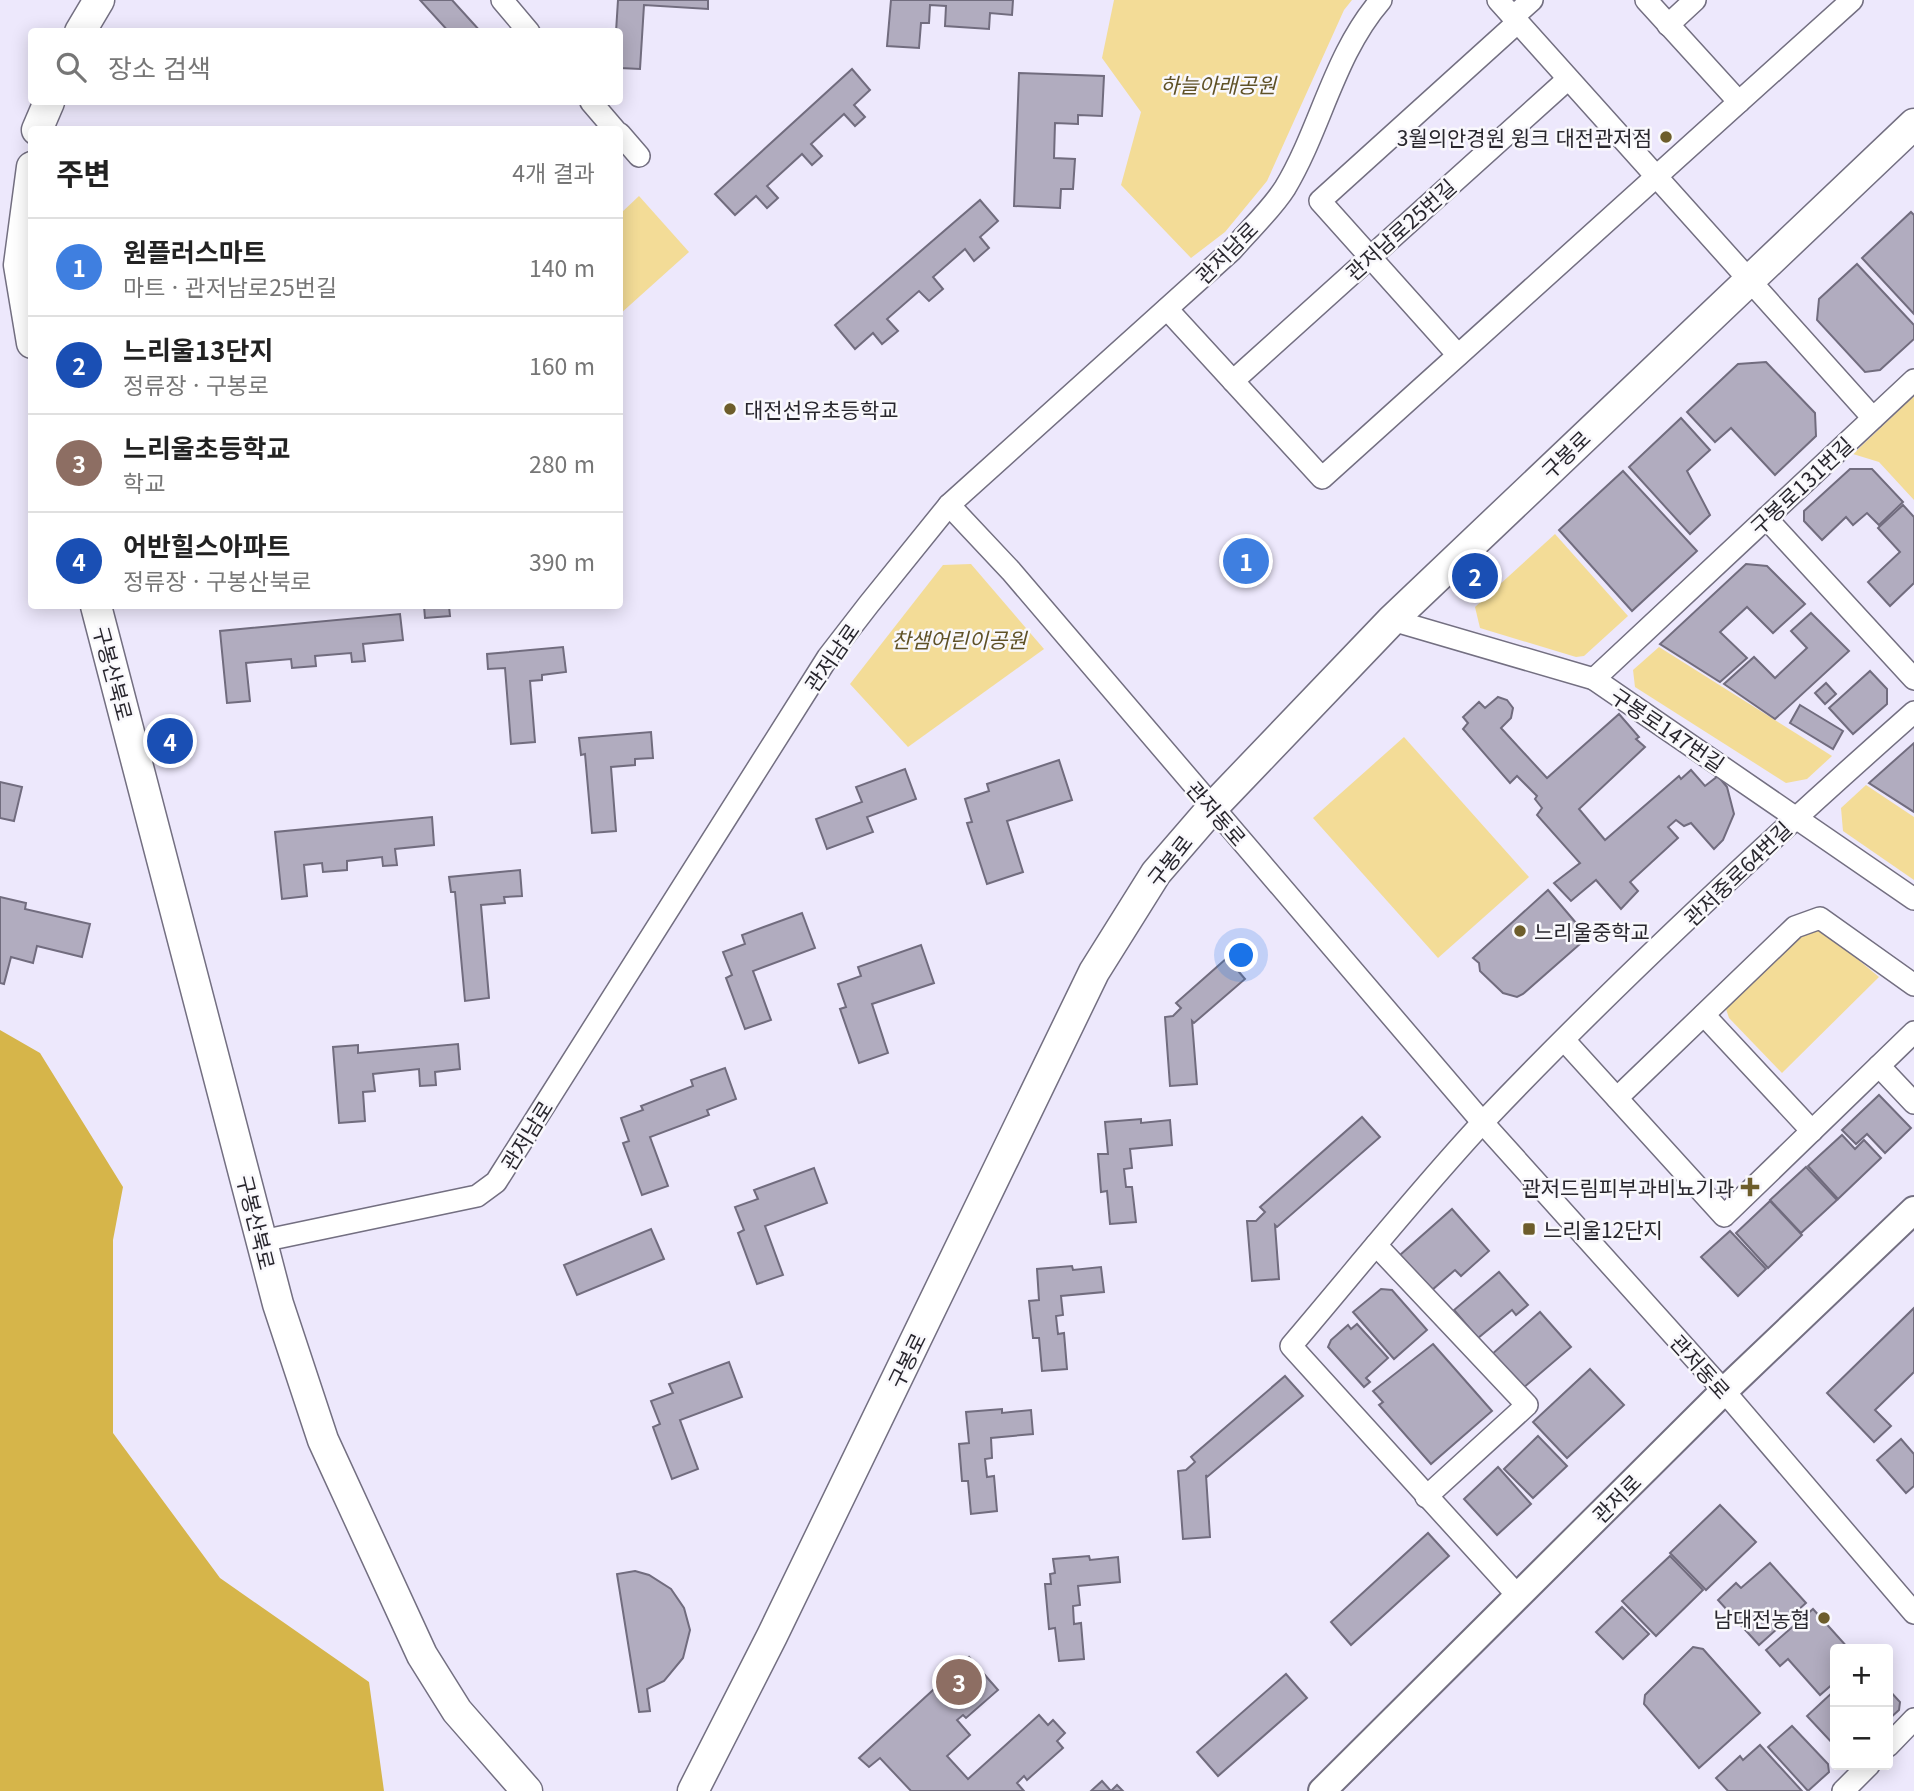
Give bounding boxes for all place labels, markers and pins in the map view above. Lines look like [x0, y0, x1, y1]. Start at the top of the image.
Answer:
place label: 3월의안경원 윙크 대전관저점 [1397, 122, 1652, 152]
marker: 3월의안경원 윙크 대전관저점 [1658, 129, 1674, 145]
place label: 대전선유초등학교 [744, 394, 899, 424]
marker: 대전선유초등학교 [722, 401, 738, 417]
pin: 1 [1223, 535, 1269, 587]
pin: 2 [1452, 550, 1498, 602]
pin: 4 [147, 715, 193, 767]
place label: 느리울중학교 [1534, 916, 1650, 946]
marker: 느리울중학교 [1512, 923, 1528, 939]
place label: 관저드림피부과비뇨기과 [1521, 1172, 1734, 1202]
marker: 관저드림피부과비뇨기과 [1740, 1177, 1760, 1197]
place label: 느리울12단지 [1543, 1214, 1663, 1244]
marker: 느리울12단지 [1521, 1221, 1537, 1237]
place label: 남대전농협 [1713, 1603, 1810, 1633]
marker: 남대전농협 [1816, 1610, 1832, 1626]
pin: 3 [936, 1656, 982, 1708]

